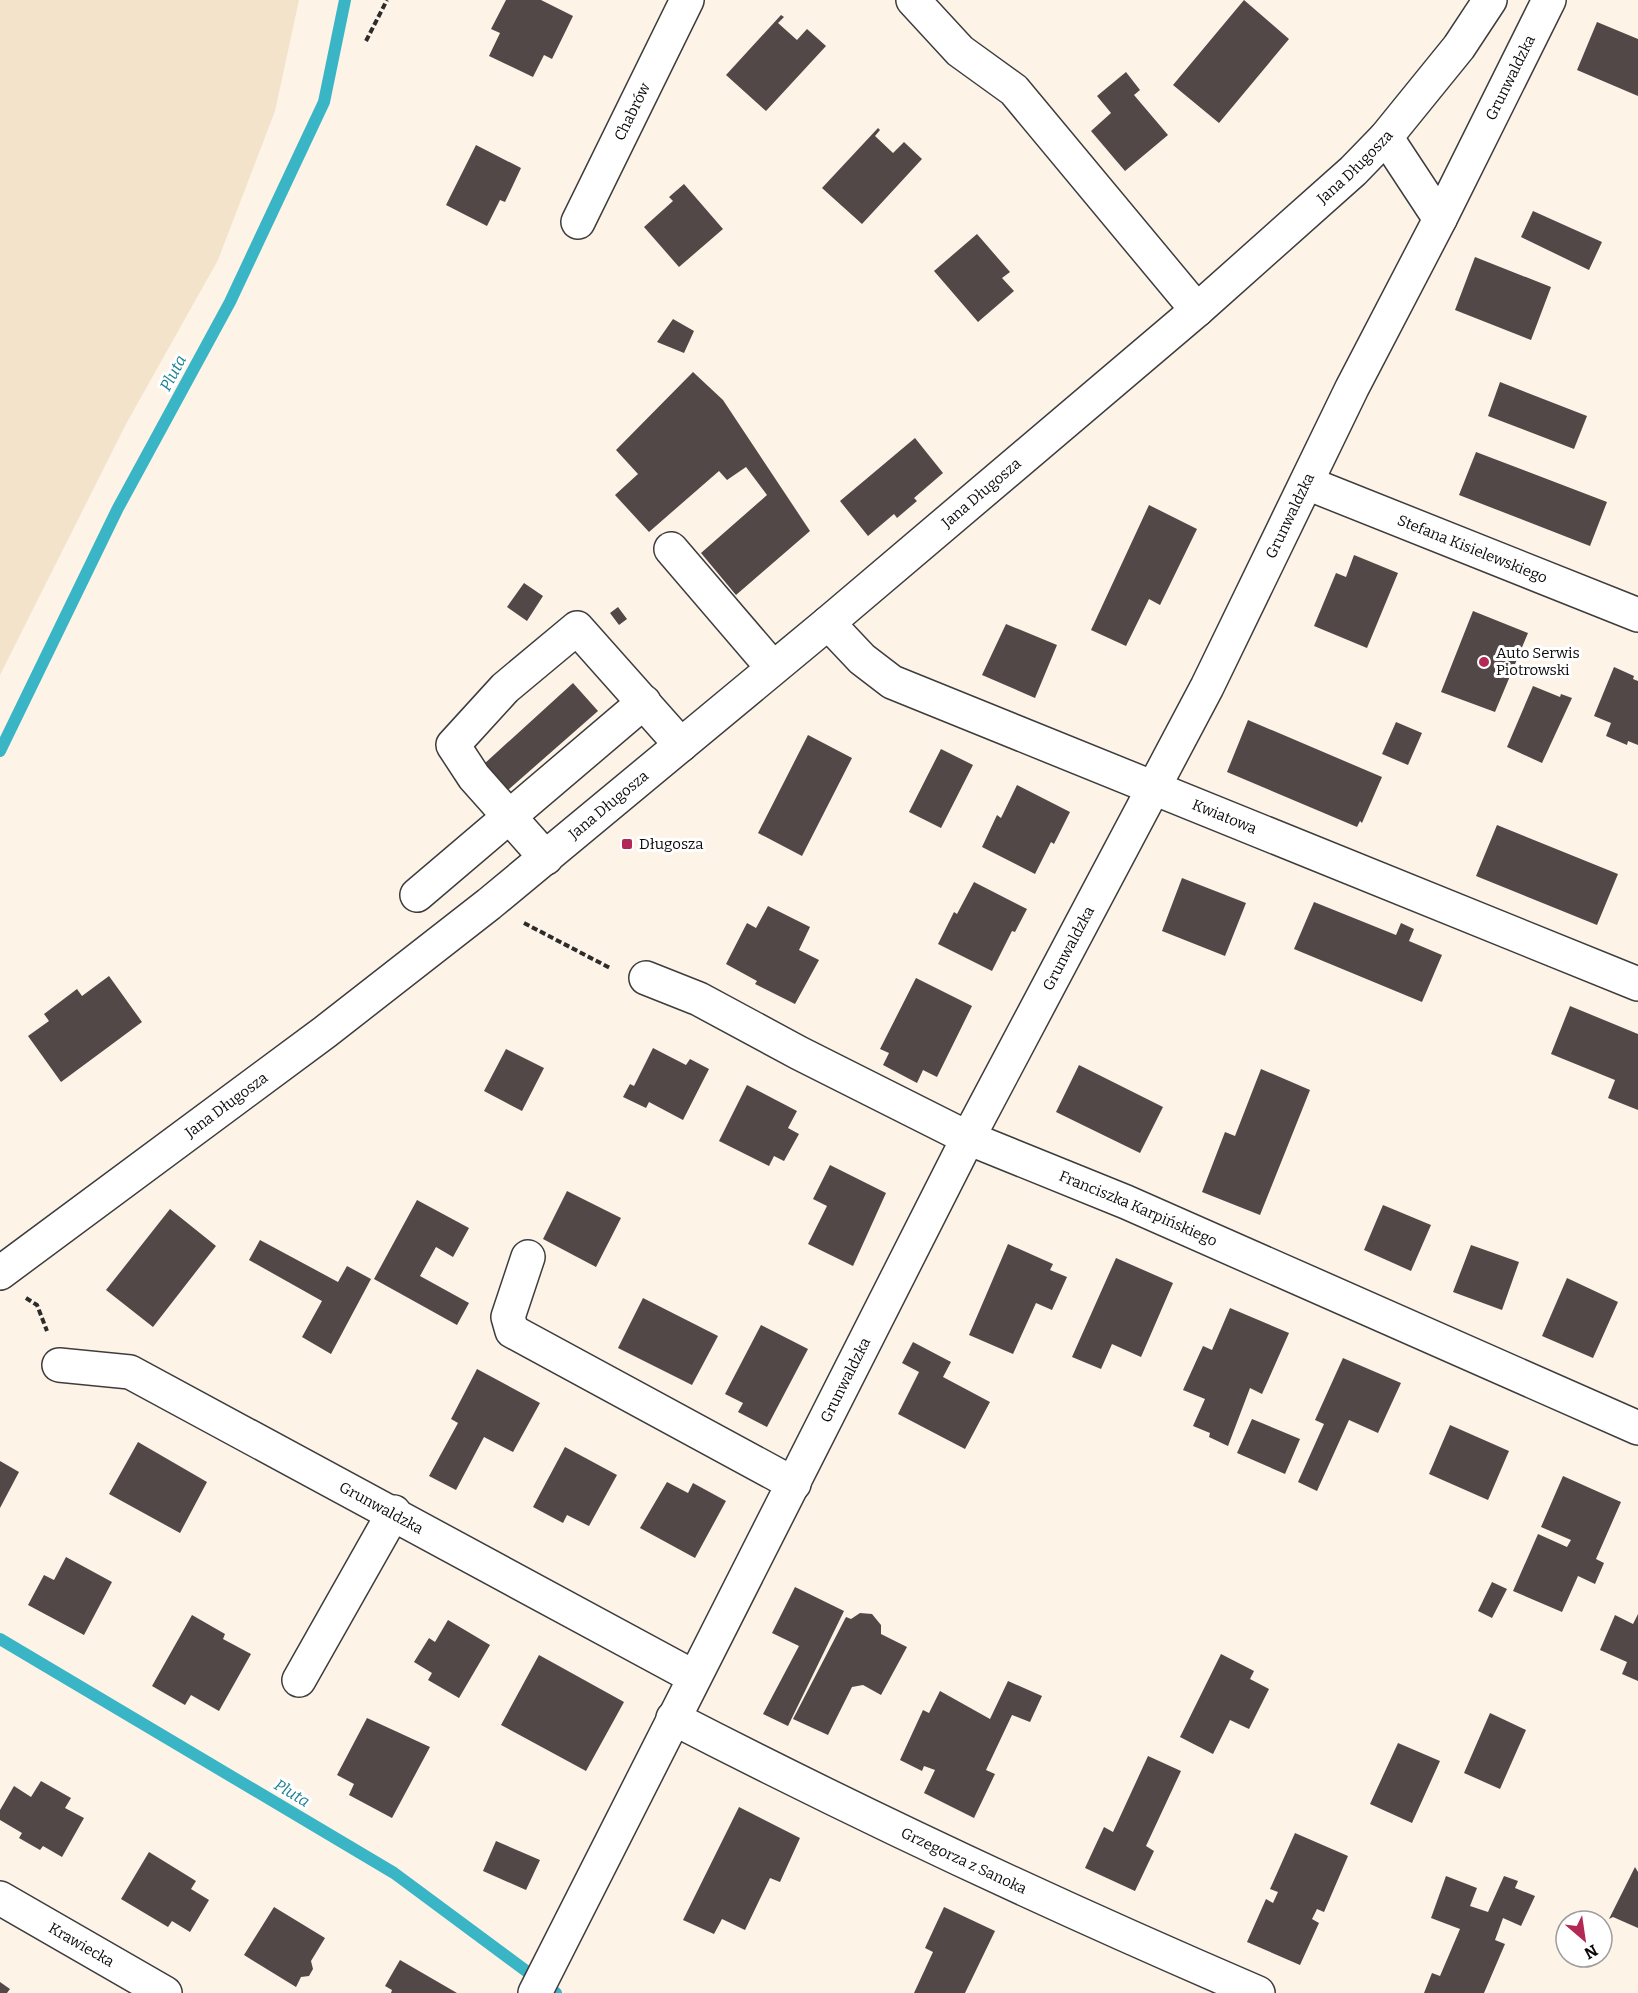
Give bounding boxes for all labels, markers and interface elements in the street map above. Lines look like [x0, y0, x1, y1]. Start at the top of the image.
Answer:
street label: Grunwaldzka [1482, 32, 1539, 123]
street label: Chabrów [610, 79, 654, 143]
street label: Jana Długosza [1313, 127, 1397, 208]
water label: Pluta [156, 352, 190, 394]
street label: Jana Długosza [937, 454, 1025, 532]
street label: Grunwaldzka [1262, 470, 1318, 562]
street label: Stefana Kisielewskiego [1395, 511, 1550, 587]
place label: Auto Serwis Piotrowski [1496, 644, 1580, 679]
marker: Auto Serwis Piotrowski [1477, 655, 1491, 669]
street label: Jana Długosza [564, 767, 652, 844]
street label: Kwiatowa [1190, 795, 1259, 838]
place label: Długosza [639, 835, 704, 853]
marker: Długosza [620, 837, 634, 851]
street label: Grunwaldzka [1039, 903, 1098, 994]
street label: Jana Długosza [181, 1069, 271, 1142]
street label: Franciszka Karpińskiego [1056, 1167, 1220, 1250]
street label: Grunwaldzka [816, 1335, 874, 1426]
street label: Grunwaldzka [336, 1478, 426, 1538]
water label: Pluta [271, 1775, 313, 1811]
street label: Grzegorza z Sanoka [898, 1824, 1029, 1898]
north arrow [1554, 1909, 1614, 1969]
street label: Krawiecka [45, 1919, 117, 1971]
text: N [1581, 1940, 1601, 1963]

